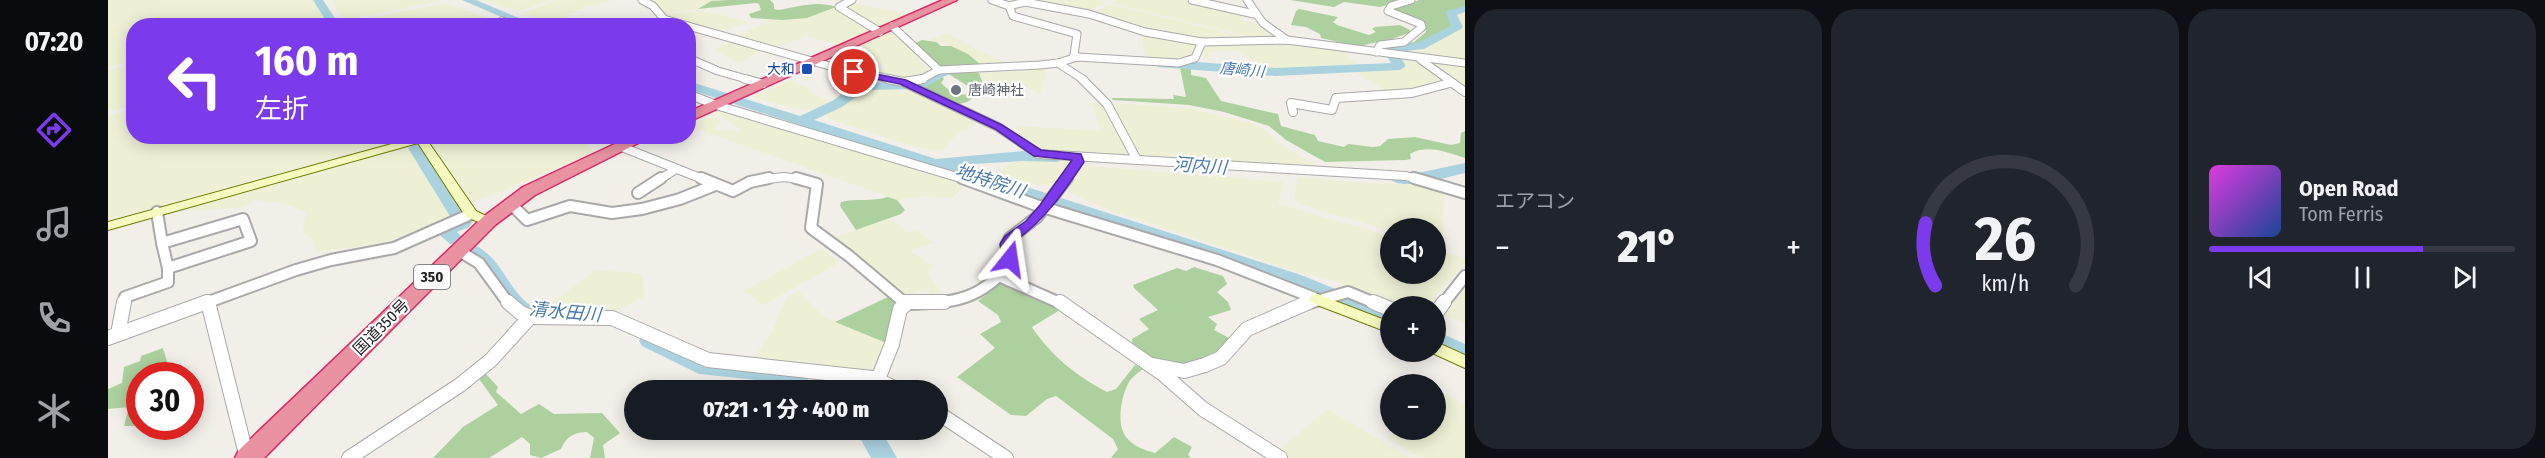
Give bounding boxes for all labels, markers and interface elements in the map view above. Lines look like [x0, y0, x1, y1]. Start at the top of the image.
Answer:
text: 07:20 [24, 26, 84, 58]
text: 160 m [255, 36, 358, 86]
icon: left [156, 42, 234, 120]
pin [828, 46, 879, 97]
icon: arrive [837, 55, 870, 88]
water label: 唐崎川 [1219, 59, 1267, 81]
place label: 大和 [767, 61, 795, 78]
marker: 大和 [800, 62, 814, 76]
place label: 唐崎神社 [968, 82, 1024, 99]
marker: 唐崎神社 [949, 83, 963, 97]
text: 左折 [255, 93, 309, 125]
icon: directions [33, 109, 75, 151]
water label: 河内川 [1172, 153, 1230, 179]
water label: 地持院川 [952, 159, 1030, 203]
text: Open Road [2299, 175, 2399, 202]
text: エアコン [1495, 189, 1575, 213]
text: 26 [1973, 202, 2036, 277]
text: Tom Ferris [2299, 202, 2383, 226]
icon: music [33, 203, 75, 245]
map controls [1380, 218, 1446, 440]
button: sound [1380, 218, 1446, 284]
text: 21° [1617, 220, 1678, 274]
position arrow [978, 227, 1042, 291]
text: − [1495, 228, 1510, 268]
text: + [1786, 228, 1801, 268]
icon: previous [2244, 261, 2277, 294]
icon: pause [2346, 261, 2379, 294]
icon: next [2448, 261, 2481, 294]
road number: 350 [414, 265, 450, 289]
text: km/h [1981, 271, 2029, 297]
street label: 国道350号 [349, 295, 413, 359]
button: + [1380, 296, 1446, 362]
icon: phone [33, 297, 75, 339]
water label: 清水田川 [528, 298, 604, 326]
speed limit sign: 30 [126, 362, 204, 440]
button: − [1380, 374, 1446, 440]
icon: climate [33, 390, 75, 432]
text: 07:21 · 1 分 · 400 m [703, 396, 869, 423]

